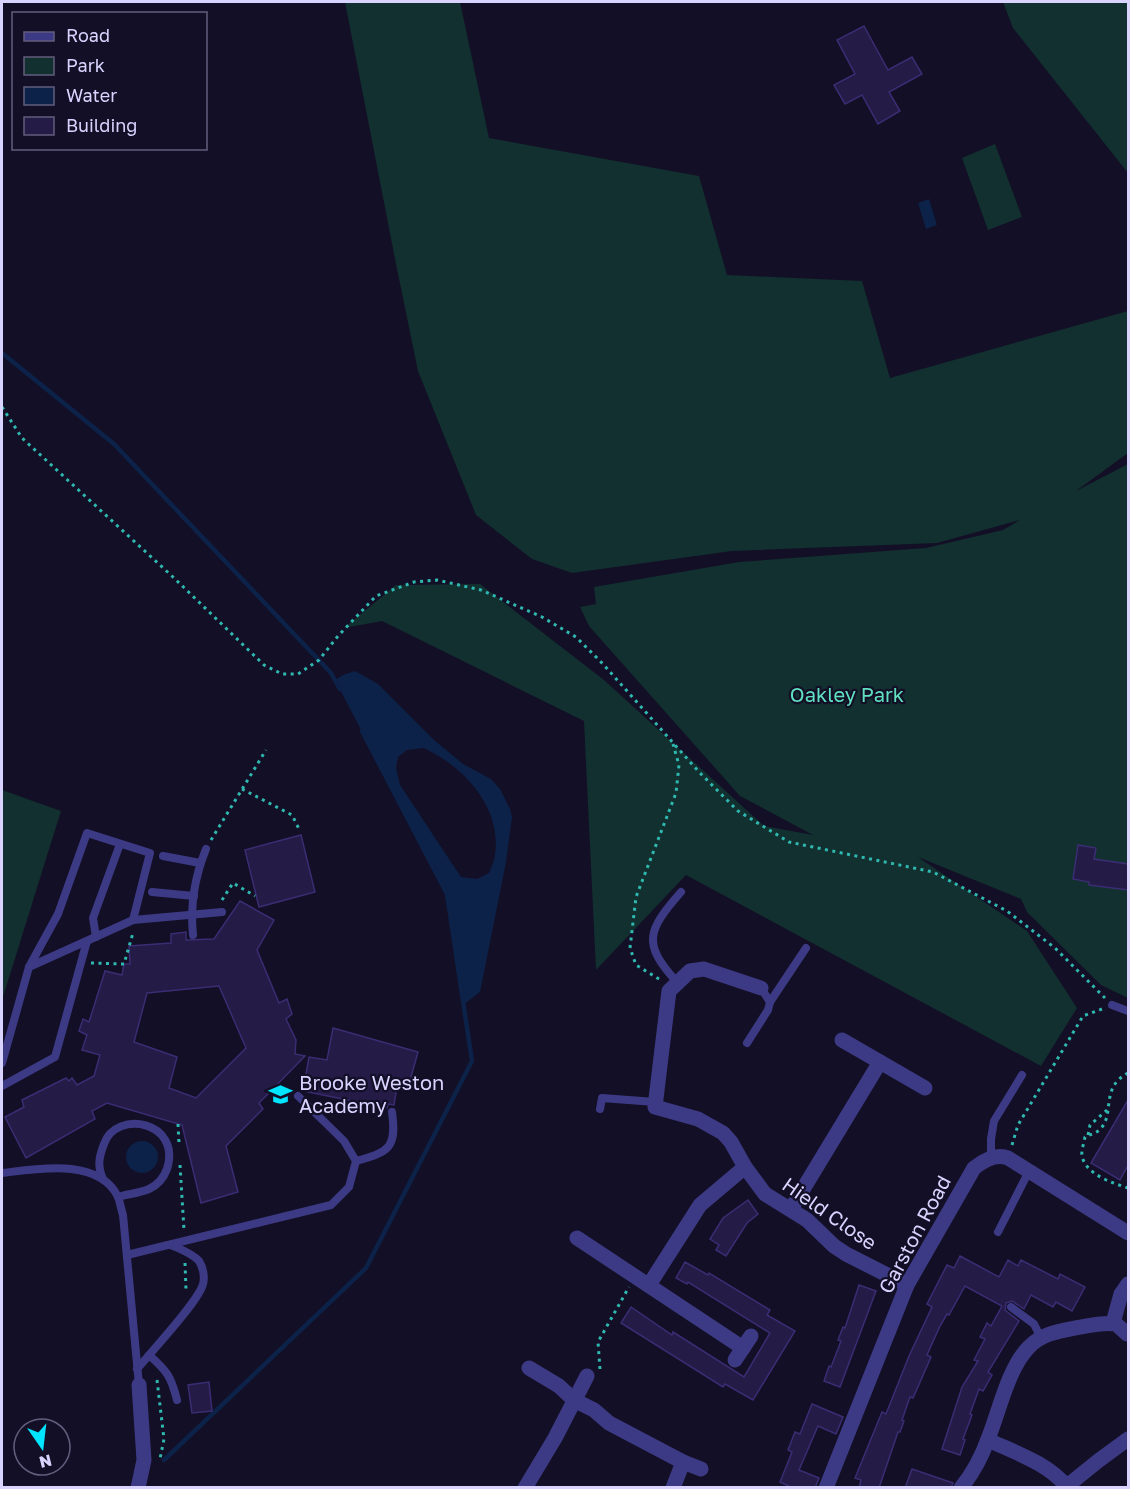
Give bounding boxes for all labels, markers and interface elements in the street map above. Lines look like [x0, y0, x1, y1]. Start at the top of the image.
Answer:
legend [12, 12, 207, 150]
text: Road [66, 24, 110, 46]
text: Park [66, 54, 105, 76]
text: Water [66, 84, 117, 106]
text: Building [66, 114, 137, 136]
park label: Oakley Park [790, 682, 904, 706]
place label: Brooke Weston Academy [299, 1070, 444, 1117]
school or university icon: Brooke Weston Academy [268, 1081, 294, 1107]
street label: Garston Road [873, 1171, 955, 1297]
street label: Hield Close [778, 1172, 882, 1254]
north arrow [12, 1417, 72, 1477]
text: N [37, 1450, 54, 1473]

